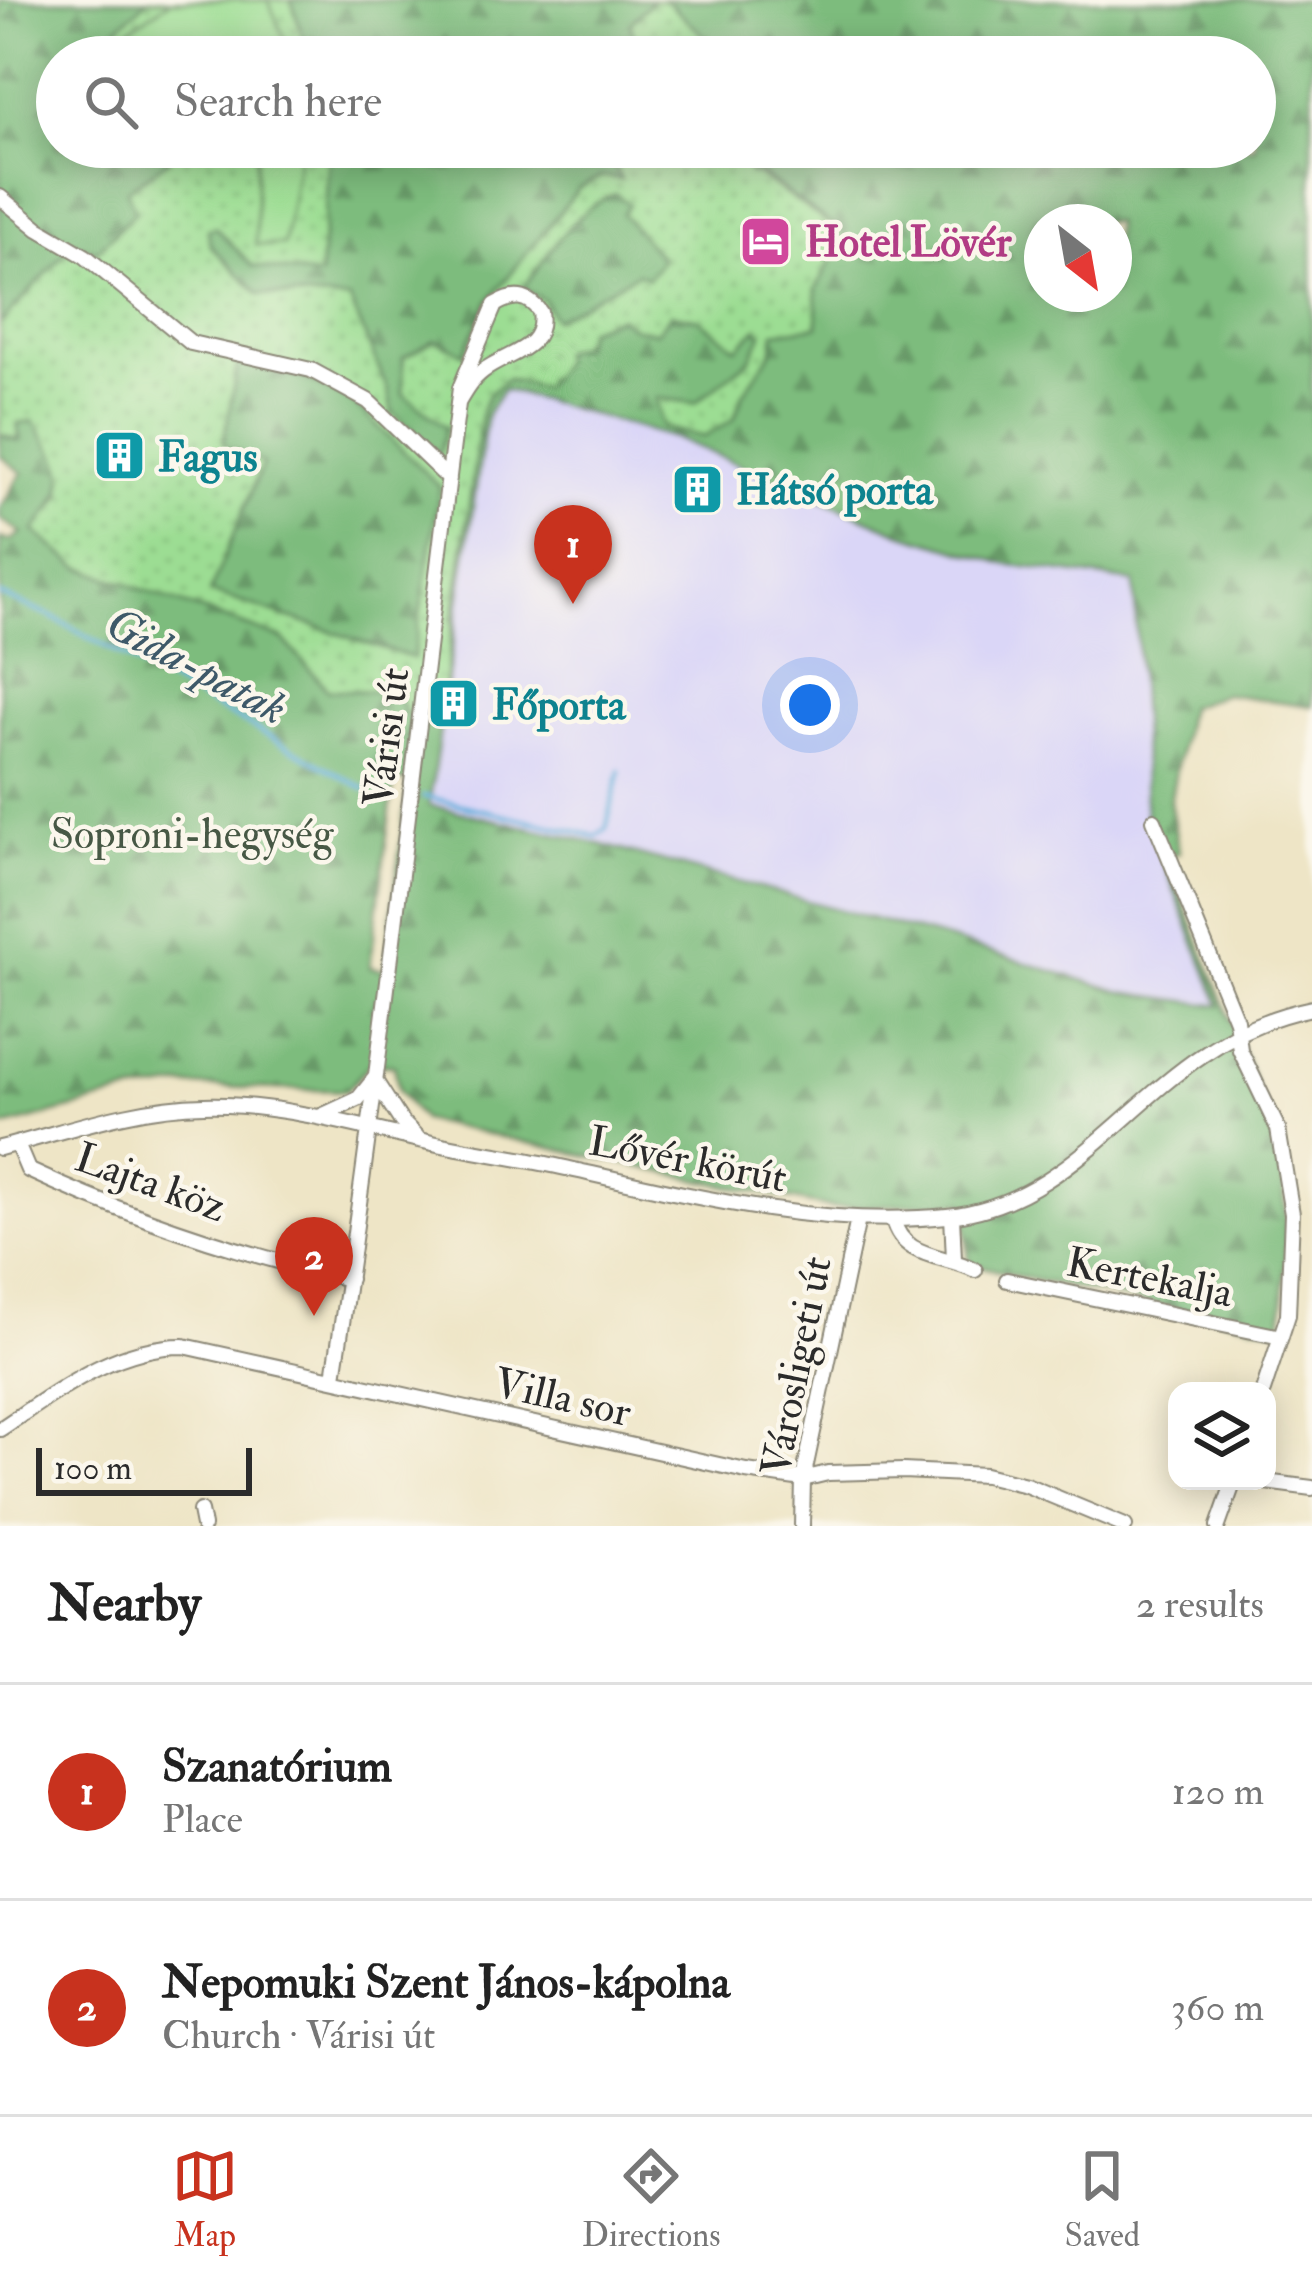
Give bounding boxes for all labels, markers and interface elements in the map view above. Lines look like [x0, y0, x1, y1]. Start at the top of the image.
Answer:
search box [36, 36, 1276, 168]
icon: search [78, 69, 144, 135]
text: Search here [174, 74, 382, 130]
north arrow [1024, 204, 1132, 312]
hotel icon: Hotel Lövér [738, 213, 794, 269]
place label: Hotel Lövér [805, 217, 1013, 269]
building icon: Fagus [91, 428, 147, 484]
place label: Fagus [158, 432, 258, 484]
building icon: Hátsó porta [669, 461, 725, 517]
place label: Hátsó porta [736, 465, 934, 517]
pin: 1 [534, 505, 612, 604]
water label: Gida-patak [96, 596, 296, 738]
street label: Várisi út [353, 665, 421, 810]
your location [780, 675, 840, 735]
building icon: Főporta [425, 676, 481, 732]
place label: Főporta [492, 680, 627, 732]
park label: Soproni-hegység [51, 809, 335, 861]
street label: Lővér körút [584, 1115, 791, 1205]
street label: Lajta köz [68, 1132, 233, 1234]
pin: 2 [275, 1217, 353, 1316]
street label: Kertekalja [1062, 1236, 1238, 1320]
street label: Városligeti út [750, 1252, 844, 1481]
street label: Villa sor [489, 1357, 636, 1439]
map controls [1168, 1382, 1276, 1490]
button: layers [1168, 1382, 1276, 1490]
scale bar [36, 1442, 252, 1495]
text: 100 m [54, 1448, 132, 1489]
text: Nearby [48, 1572, 201, 1636]
text: 2 results [1136, 1580, 1264, 1629]
text: Szanatórium [162, 1739, 392, 1795]
text: 1 [80, 1767, 94, 1816]
text: 120 m [1172, 1767, 1264, 1816]
text: Place [162, 1795, 243, 1844]
text: Nepomuki Szent János-kápolna [162, 1955, 730, 2011]
text: 2 [77, 1983, 97, 2032]
text: 360 m [1171, 1983, 1264, 2032]
text: Church · Várisi út [162, 2011, 435, 2060]
tab: Map [172, 2143, 238, 2256]
tab: Directions [582, 2143, 721, 2256]
tab: Saved [1065, 2143, 1140, 2256]

